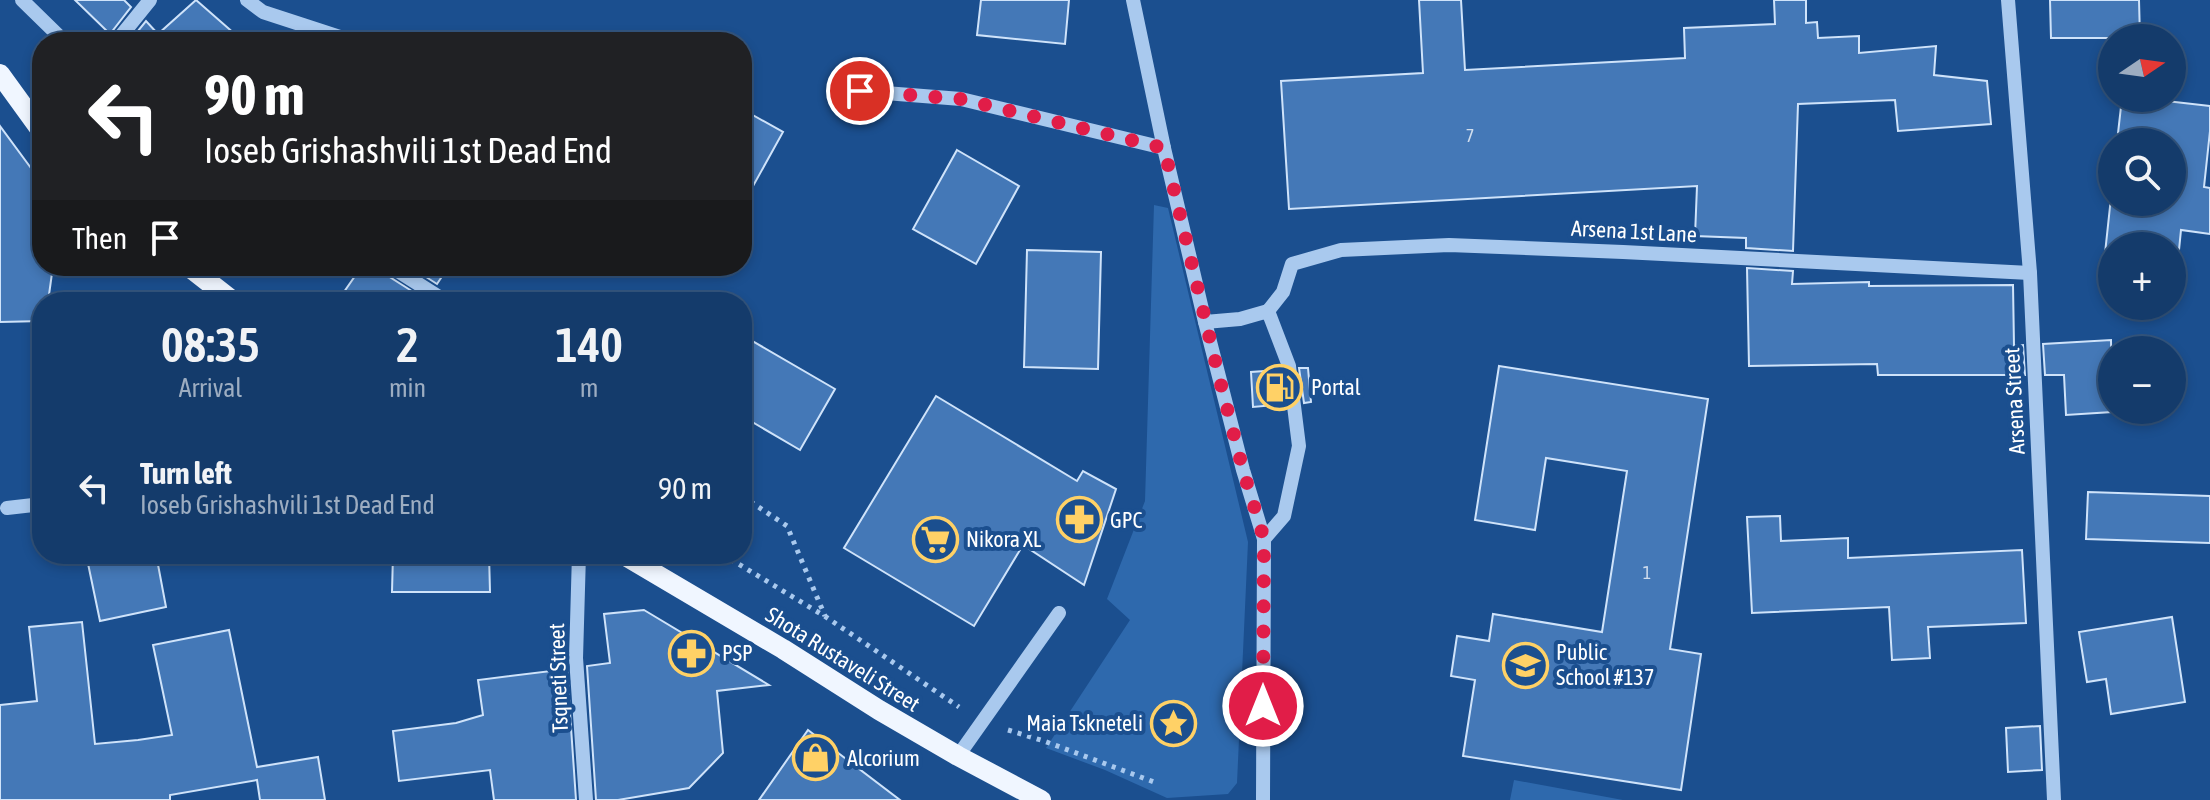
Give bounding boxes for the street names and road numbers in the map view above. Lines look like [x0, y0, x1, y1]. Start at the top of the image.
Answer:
street label: Arsena 1st Lane [1571, 215, 1698, 247]
street label: Arsena Street [1998, 347, 2030, 455]
street label: Shota Rustaveli Street [761, 601, 925, 717]
street label: Tsqneti Street [543, 623, 573, 733]

